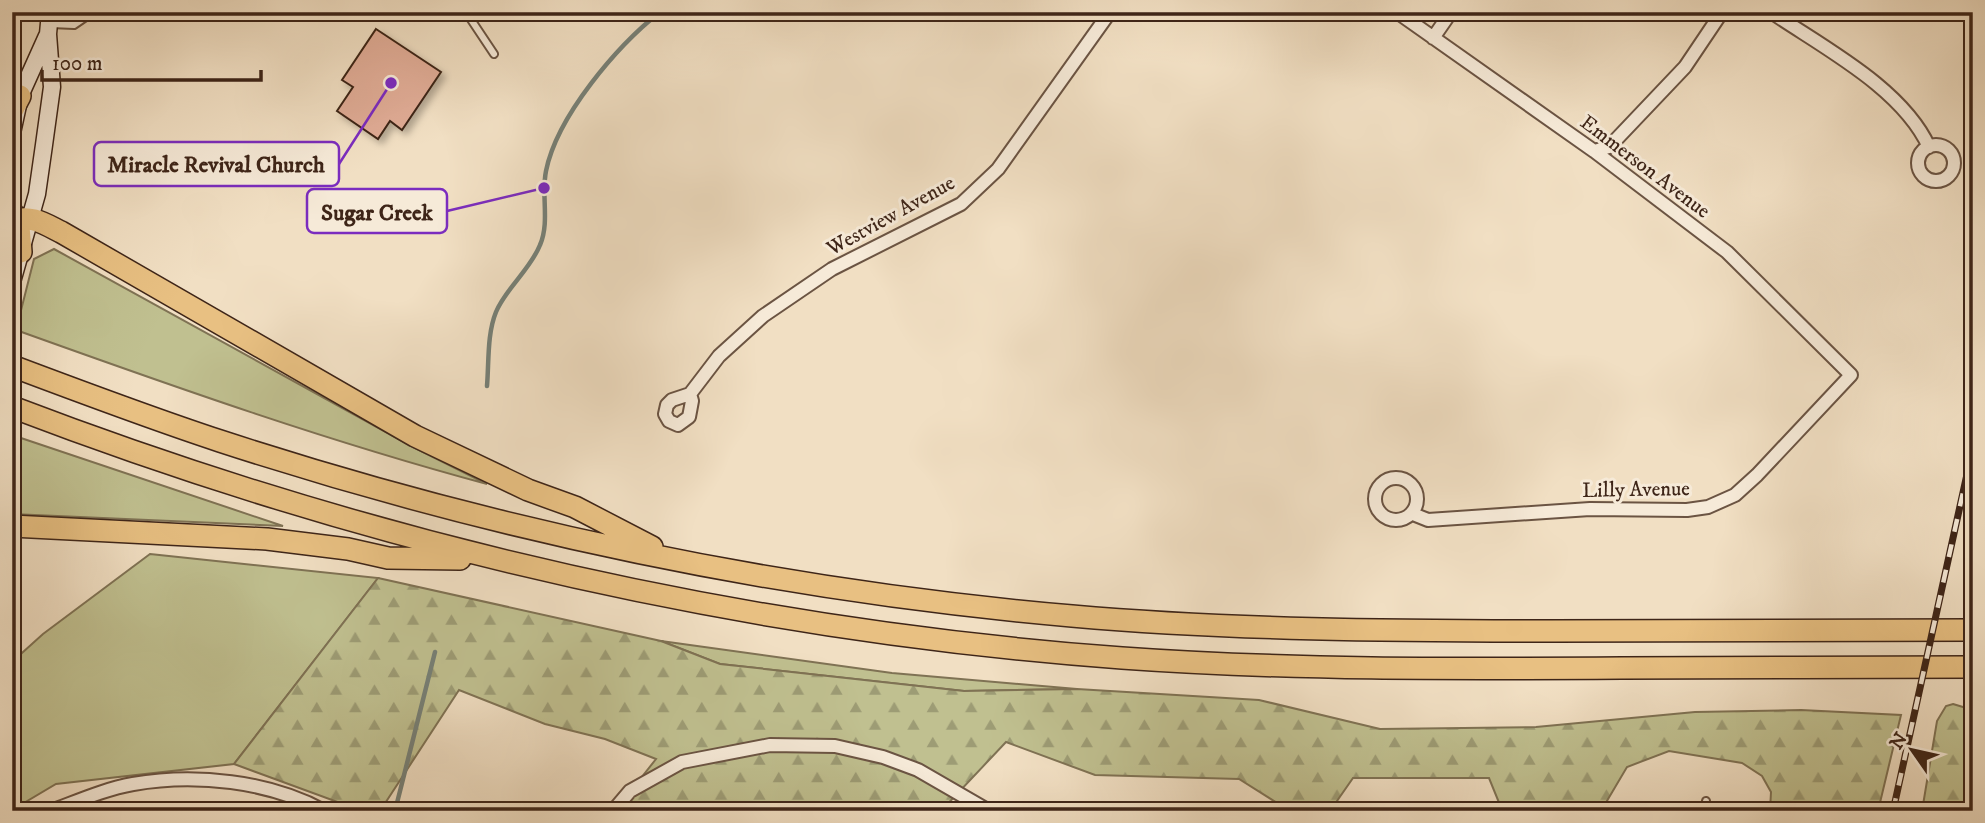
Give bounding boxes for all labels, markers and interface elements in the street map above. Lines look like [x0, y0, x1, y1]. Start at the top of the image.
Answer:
scale bar [42, 38, 261, 82]
text: 100 m [52, 51, 103, 77]
street label: Emmerson Avenue [1575, 110, 1715, 225]
callout: Miracle Revival Church [94, 142, 339, 186]
text: Miracle Revival Church [107, 151, 326, 180]
street label: Westview Avenue [822, 170, 960, 262]
callout: Sugar Creek [307, 189, 447, 233]
text: Sugar Creek [321, 199, 433, 228]
street label: Lilly Avenue [1582, 476, 1690, 504]
north arrow [1876, 714, 1946, 784]
text: N [1885, 728, 1913, 754]

